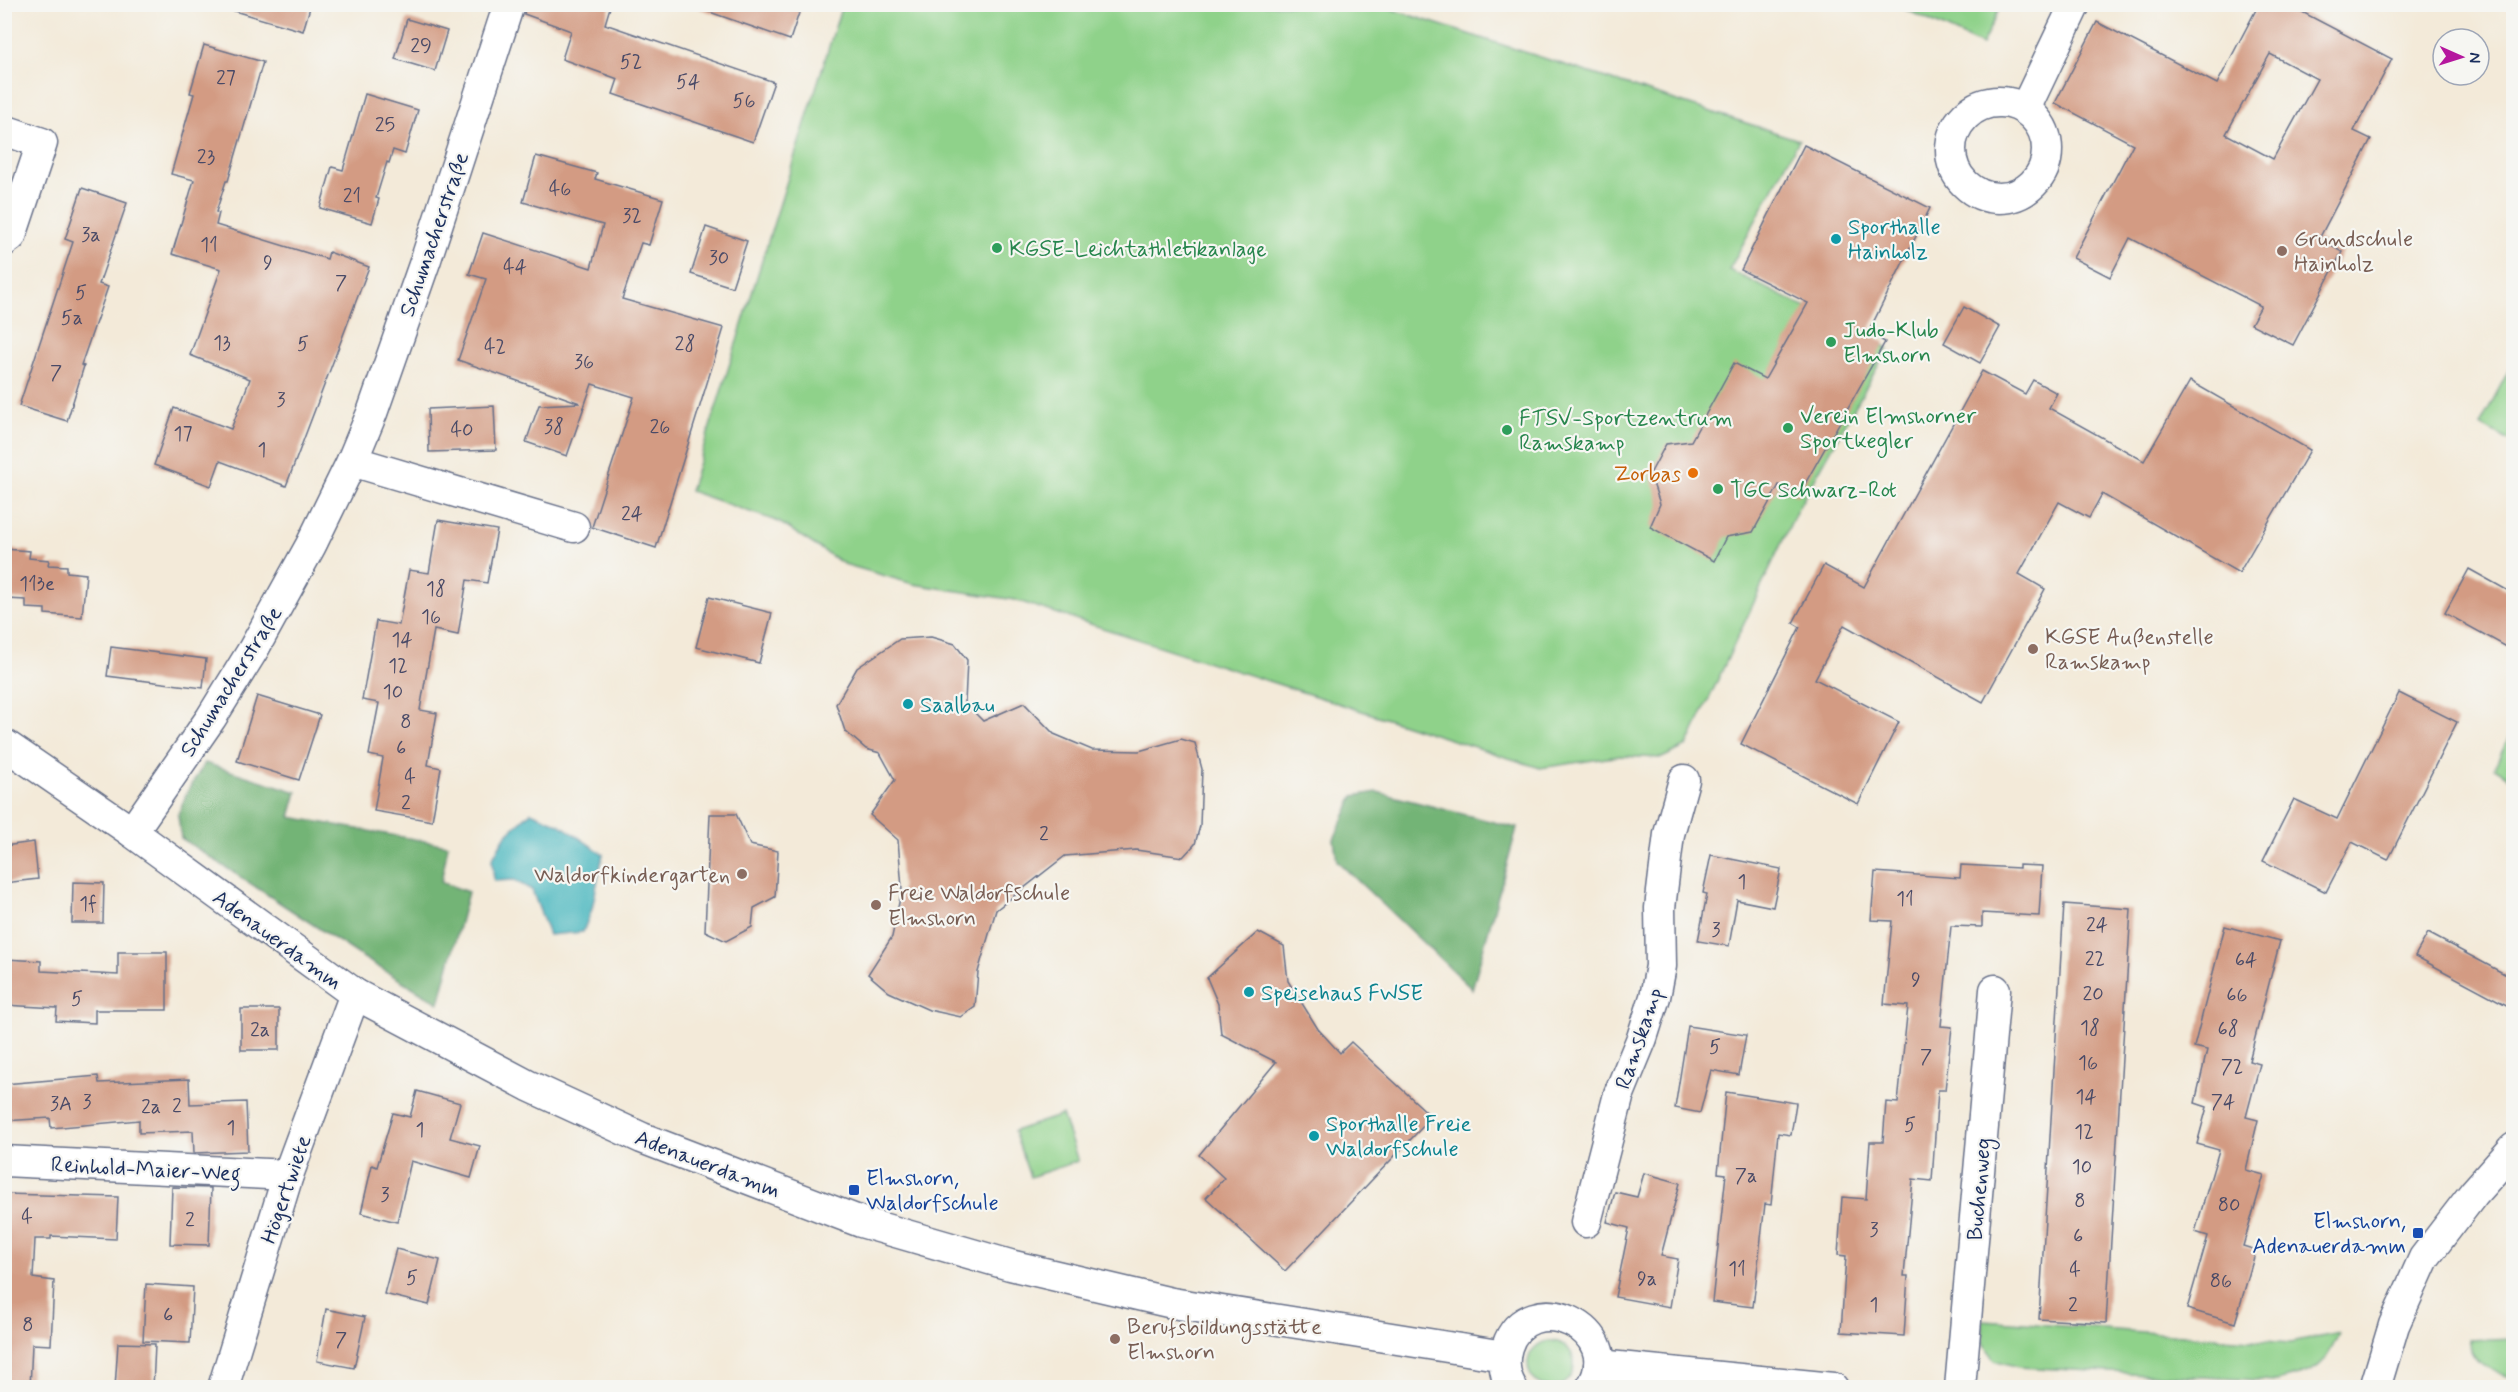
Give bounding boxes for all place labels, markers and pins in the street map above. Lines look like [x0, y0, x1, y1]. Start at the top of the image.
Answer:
place label: Sporthalle Hainholz [1848, 214, 1941, 267]
place label: Grundschule Hainholz [2294, 226, 2413, 279]
marker: Sporthalle Hainholz [1829, 232, 1843, 246]
place label: KGSE-Leichtathletikanlage [1009, 236, 1267, 265]
marker: KGSE-Leichtathletikanlage [990, 241, 1004, 255]
marker: Grundschule Hainholz [2275, 244, 2289, 258]
place label: Judo-Klub Elmshorn [1843, 317, 1939, 370]
marker: Judo-Klub Elmshorn [1824, 335, 1838, 349]
place label: Verein Elmshorner Sportkegler [1800, 403, 1977, 459]
place label: FTSV-Sportzentrum Ramskamp [1519, 405, 1733, 458]
marker: Verein Elmshorner Sportkegler [1781, 421, 1795, 435]
marker: FTSV-Sportzentrum Ramskamp [1500, 423, 1514, 437]
place label: Zorbas [1614, 461, 1681, 489]
marker: Zorbas [1686, 466, 1700, 480]
place label: TGC Schwarz-Rot [1730, 477, 1897, 505]
marker: TGC Schwarz-Rot [1711, 482, 1725, 496]
place label: KGSE Außenstelle Ramskamp [2045, 624, 2214, 677]
marker: KGSE Außenstelle Ramskamp [2026, 642, 2040, 656]
place label: Saalbau [920, 692, 995, 720]
marker: Saalbau [901, 697, 915, 711]
place label: Waldorfkindergarten [534, 862, 730, 891]
marker: Waldorfkindergarten [735, 867, 749, 881]
place label: Freie Waldorfschule Elmshorn [888, 880, 1070, 933]
marker: Freie Waldorfschule Elmshorn [869, 898, 883, 912]
place label: Speisehaus FWSE [1261, 980, 1423, 1008]
marker: Speisehaus FWSE [1242, 985, 1256, 999]
place label: Sporthalle Freie Waldorfschule [1326, 1111, 1472, 1164]
marker: Sporthalle Freie Waldorfschule [1307, 1129, 1321, 1143]
place label: Elmshorn, Waldorfschule [866, 1165, 999, 1218]
marker: Elmshorn, Waldorfschule [847, 1183, 861, 1197]
place label: Elmshorn, Adenauerdamm [2252, 1208, 2406, 1261]
marker: Elmshorn, Adenauerdamm [2411, 1226, 2425, 1240]
place label: Berufsbildungsstätte Elmshorn [1127, 1314, 1322, 1367]
marker: Berufsbildungsstätte Elmshorn [1108, 1332, 1122, 1346]

